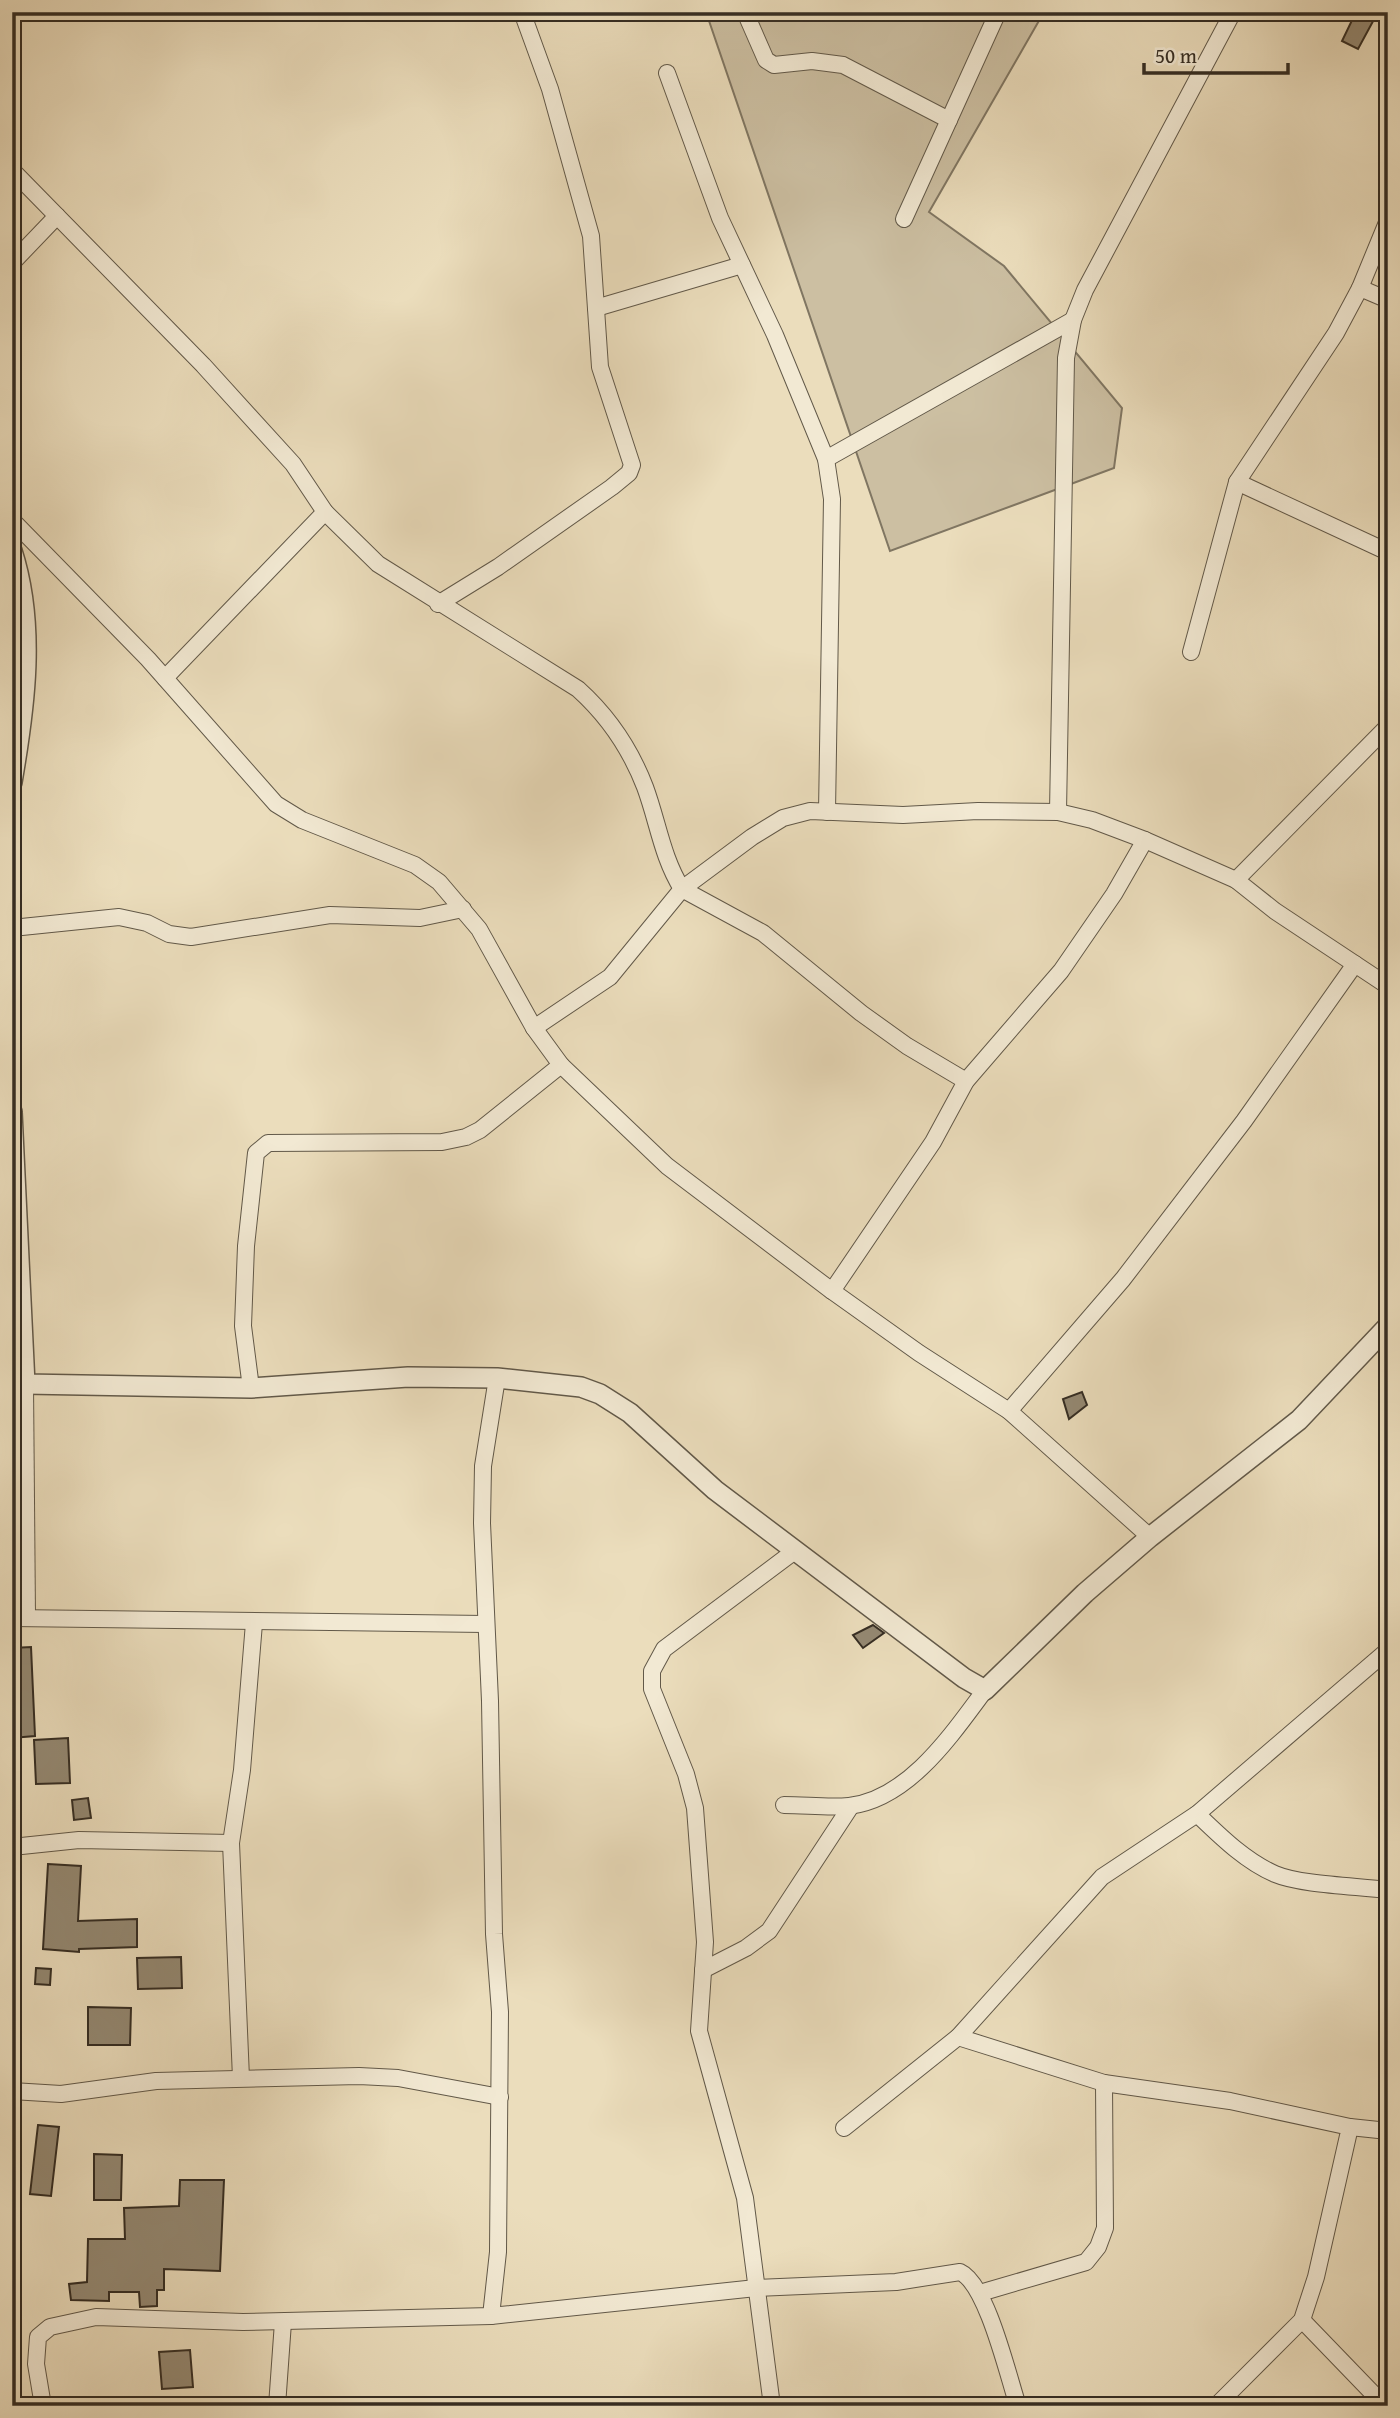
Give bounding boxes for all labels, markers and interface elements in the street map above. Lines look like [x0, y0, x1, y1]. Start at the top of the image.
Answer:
scale bar [1144, 32, 1288, 76]
text: 50 m [1155, 40, 1197, 71]

